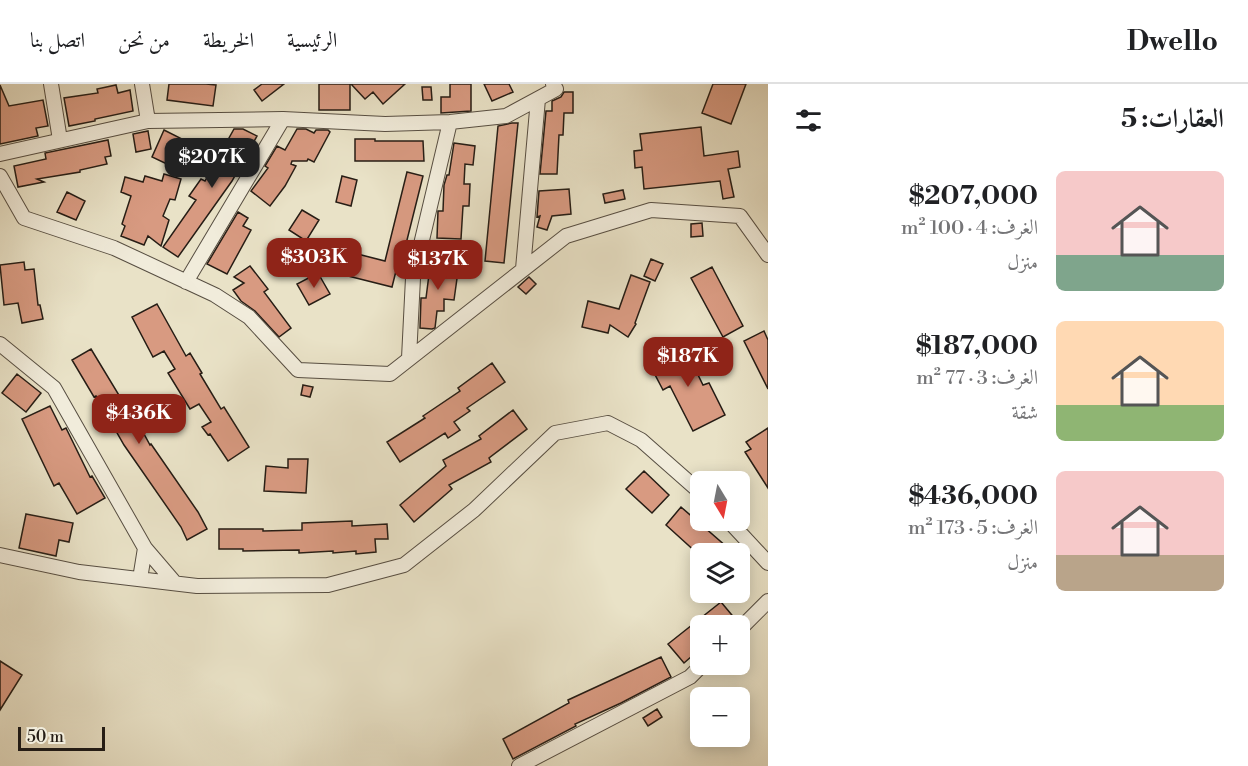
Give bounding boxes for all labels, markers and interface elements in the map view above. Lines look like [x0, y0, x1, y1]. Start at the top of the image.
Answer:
text: Dwello [1127, 24, 1218, 59]
text: اتصل بنا [30, 28, 85, 54]
text: من نحن [118, 28, 170, 54]
text: الخريطة [203, 28, 254, 54]
text: الرئيسية [287, 28, 337, 54]
text: العقارات: 5 [1121, 103, 1224, 135]
icon: filters [792, 104, 825, 137]
pin: $207K [170, 138, 254, 189]
text: $207K [179, 145, 245, 170]
text: $207,000 [909, 180, 1038, 212]
icon: home [1104, 195, 1176, 267]
text: الغرف: 4 · 100 m² [901, 216, 1038, 241]
pin: $303K [272, 238, 356, 289]
pin: $137K [396, 240, 480, 291]
text: $303K [281, 245, 347, 270]
text: $137K [407, 247, 469, 272]
text: منزل [1007, 251, 1038, 276]
text: $187,000 [916, 330, 1038, 362]
pin: $187K [646, 337, 730, 388]
text: $187K [657, 344, 719, 369]
icon: home [1104, 345, 1176, 417]
text: الغرف: 3 · 77 m² [916, 366, 1038, 391]
pin: $436K [97, 394, 181, 445]
text: $436K [106, 401, 172, 426]
text: شقة [1012, 401, 1038, 426]
north arrow [690, 471, 750, 531]
map controls [690, 471, 750, 747]
text: $436,000 [908, 480, 1038, 512]
icon: home [1104, 495, 1176, 567]
text: الغرف: 5 · 173 m² [908, 516, 1038, 541]
button: layers [690, 543, 750, 603]
text: منزل [1007, 551, 1038, 576]
button: + [690, 615, 750, 675]
button: − [690, 687, 750, 747]
scale bar [18, 724, 105, 752]
text: 50 m [27, 727, 64, 747]

